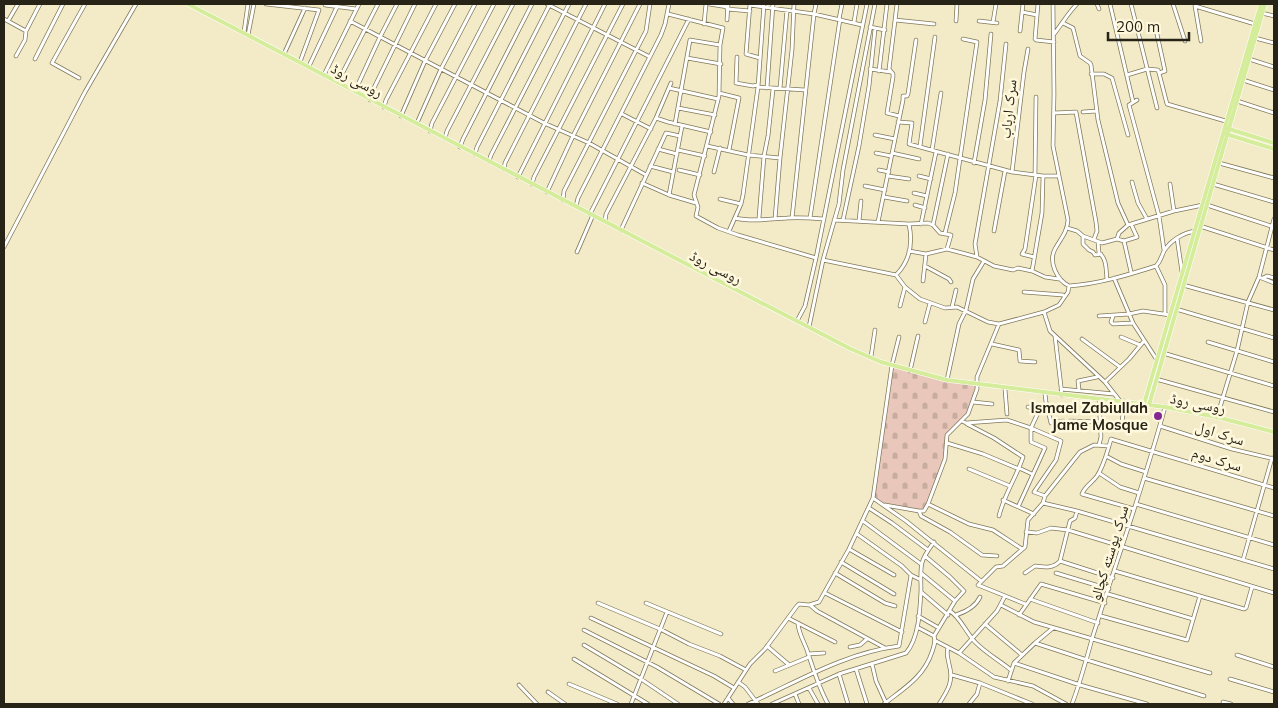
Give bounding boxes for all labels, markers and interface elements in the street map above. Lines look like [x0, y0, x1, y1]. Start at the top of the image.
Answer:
scale bar [1108, 10, 1189, 42]
text: 200 m [1116, 17, 1160, 36]
street label: روسی روڈ [327, 58, 386, 102]
street label: سرک ارباب [995, 78, 1021, 140]
street label: روسی روڈ [686, 246, 745, 289]
street label: روسی روڈ [1169, 388, 1227, 419]
place label: Ismael Zabiullah Jame Mosque [1031, 398, 1148, 434]
marker: Ismael Zabiullah Jame Mosque [1152, 410, 1164, 422]
street label: سرک اول [1193, 417, 1247, 450]
street label: سرک دوم [1189, 442, 1244, 477]
street label: سرک پوسته کچالو [1085, 503, 1133, 603]

